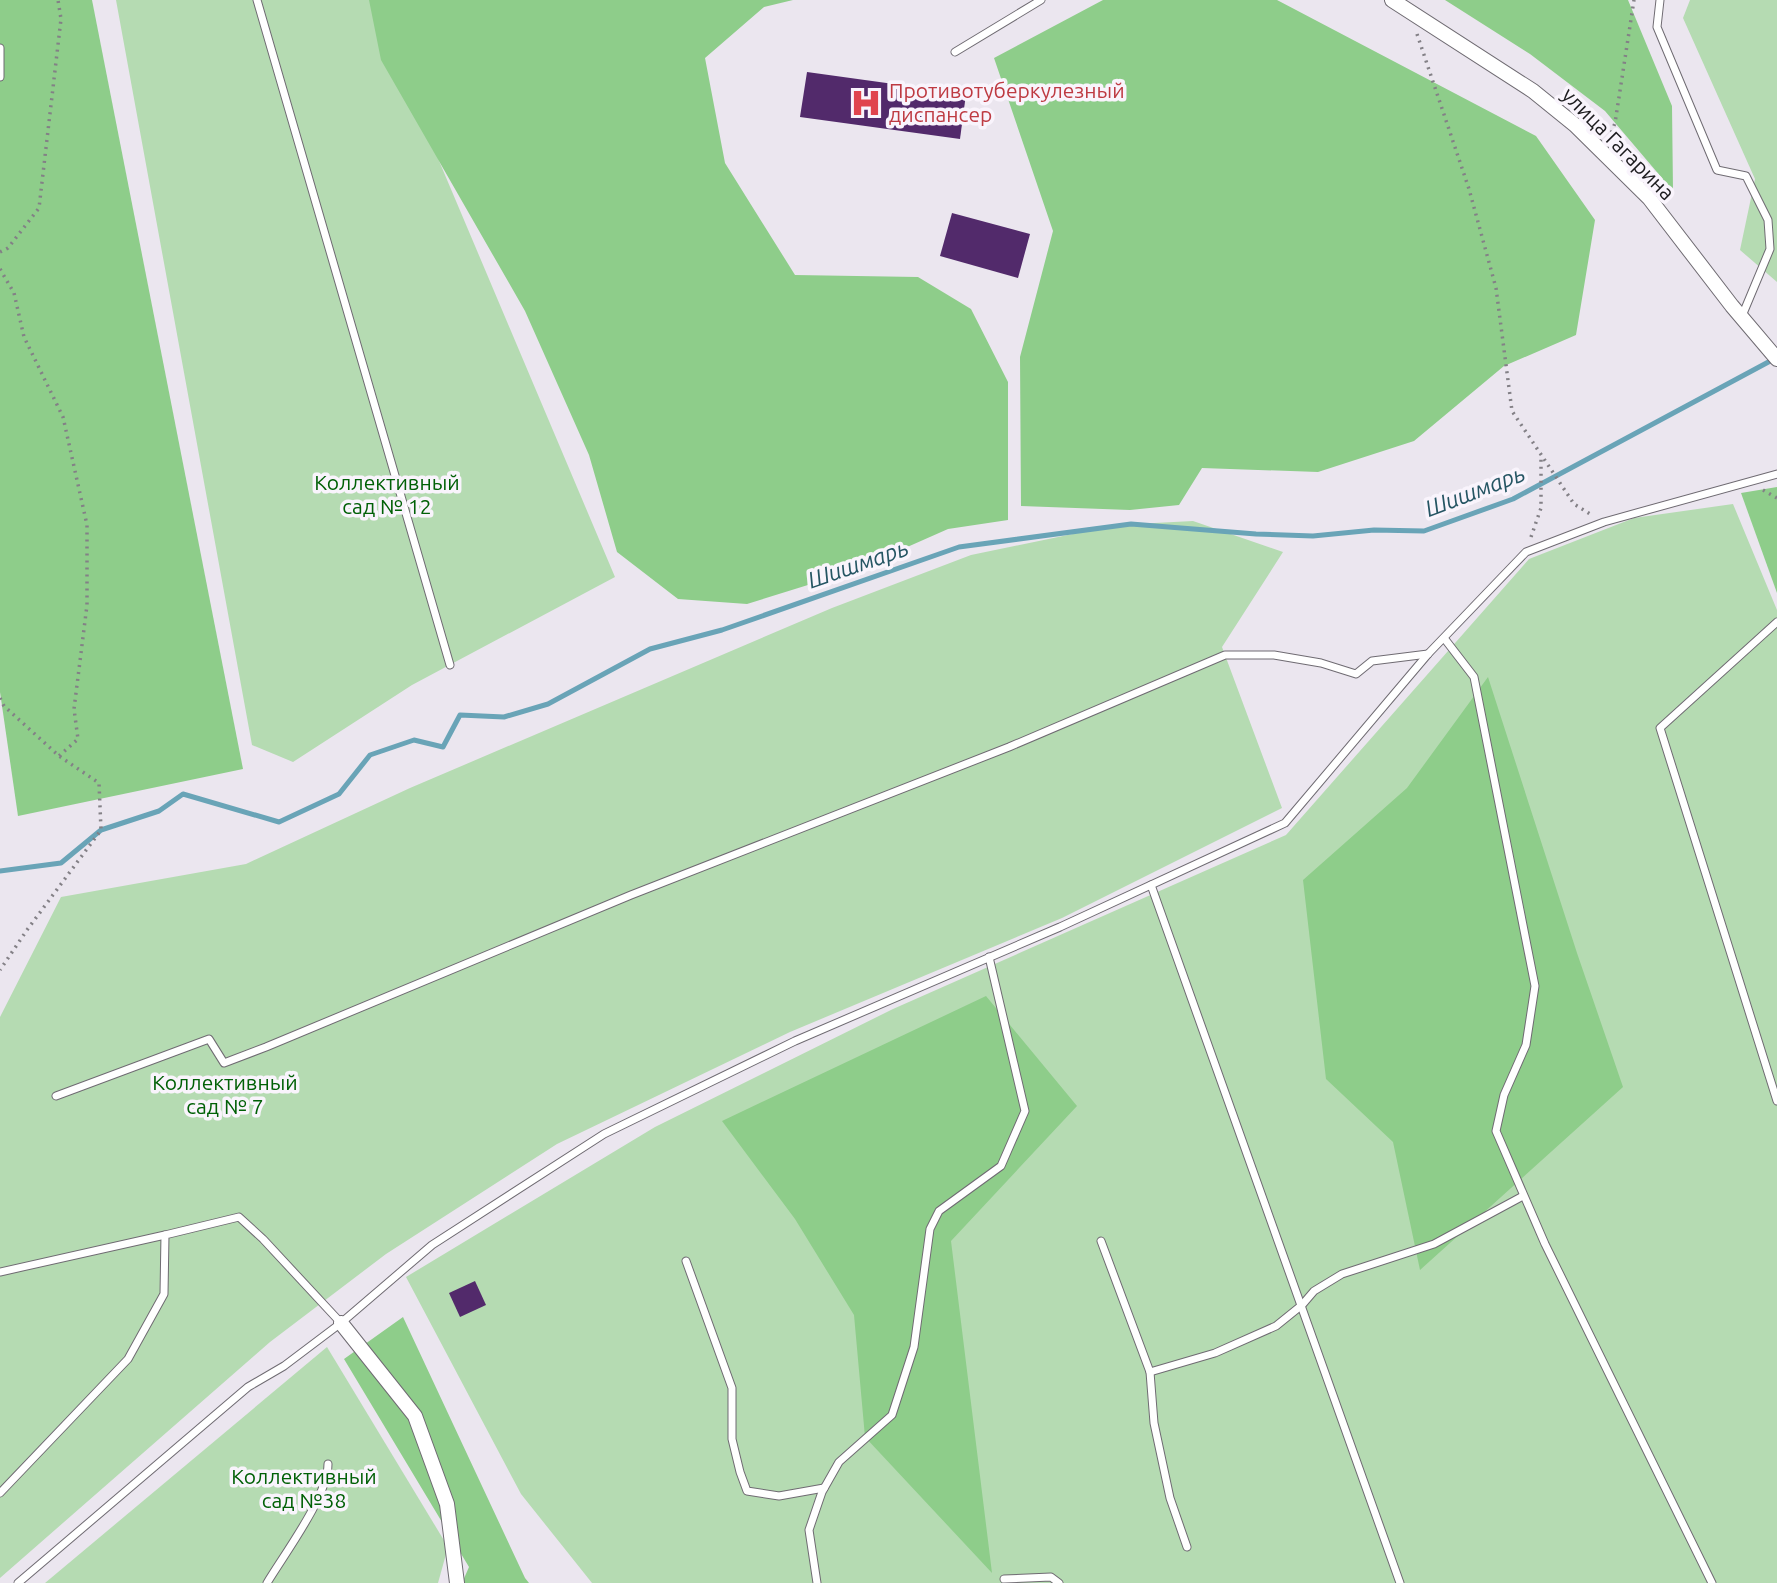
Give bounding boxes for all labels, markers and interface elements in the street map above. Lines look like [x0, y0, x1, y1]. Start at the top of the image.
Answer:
place label: Противотуберкулезный диспансер [889, 78, 1125, 126]
street label: улица Гагарина [1558, 82, 1680, 204]
hospital icon: Противотуберкулезный диспансер [849, 86, 883, 120]
water label: Шишмарь [1421, 460, 1528, 521]
park label: Коллективный сад № 12 [314, 470, 460, 518]
water label: Шишмарь [804, 535, 912, 592]
park label: Коллективный сад № 7 [152, 1070, 298, 1118]
park label: Коллективный сад №38 [231, 1464, 377, 1512]

